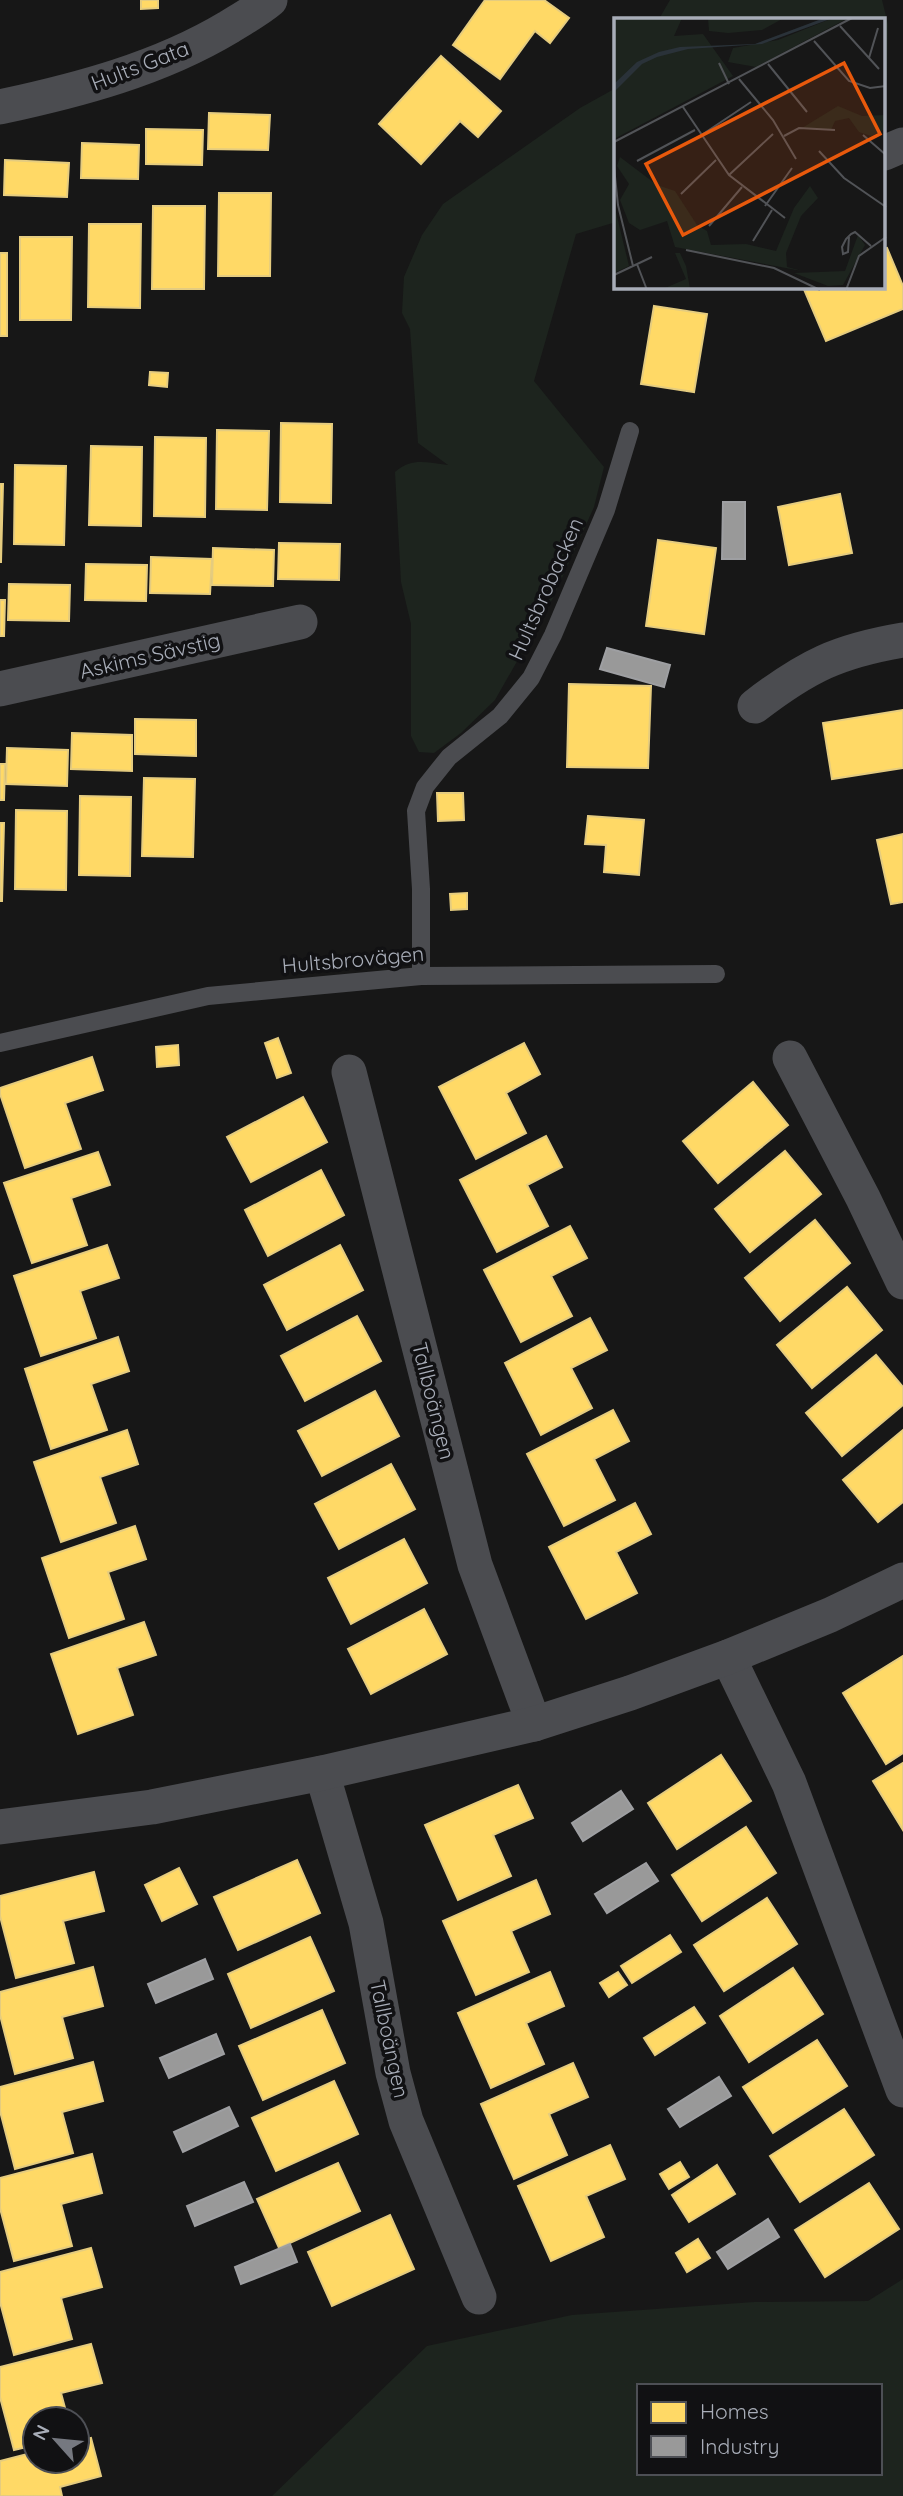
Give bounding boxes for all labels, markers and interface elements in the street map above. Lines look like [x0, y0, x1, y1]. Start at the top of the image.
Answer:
inset map [614, 18, 886, 289]
street label: Hults Gata [87, 35, 192, 96]
street label: Hultsbrobacken [502, 513, 588, 664]
street label: Askims Sävstig [77, 626, 223, 684]
street label: Hultsbrovägen [281, 940, 425, 978]
street label: Tallboängen [407, 1339, 461, 1462]
street label: Tallboängen [365, 1977, 415, 2100]
legend [637, 2384, 882, 2475]
text: Homes [700, 2398, 769, 2424]
north arrow [21, 2405, 91, 2475]
text: N [27, 2421, 55, 2444]
text: Industry [700, 2433, 779, 2459]

